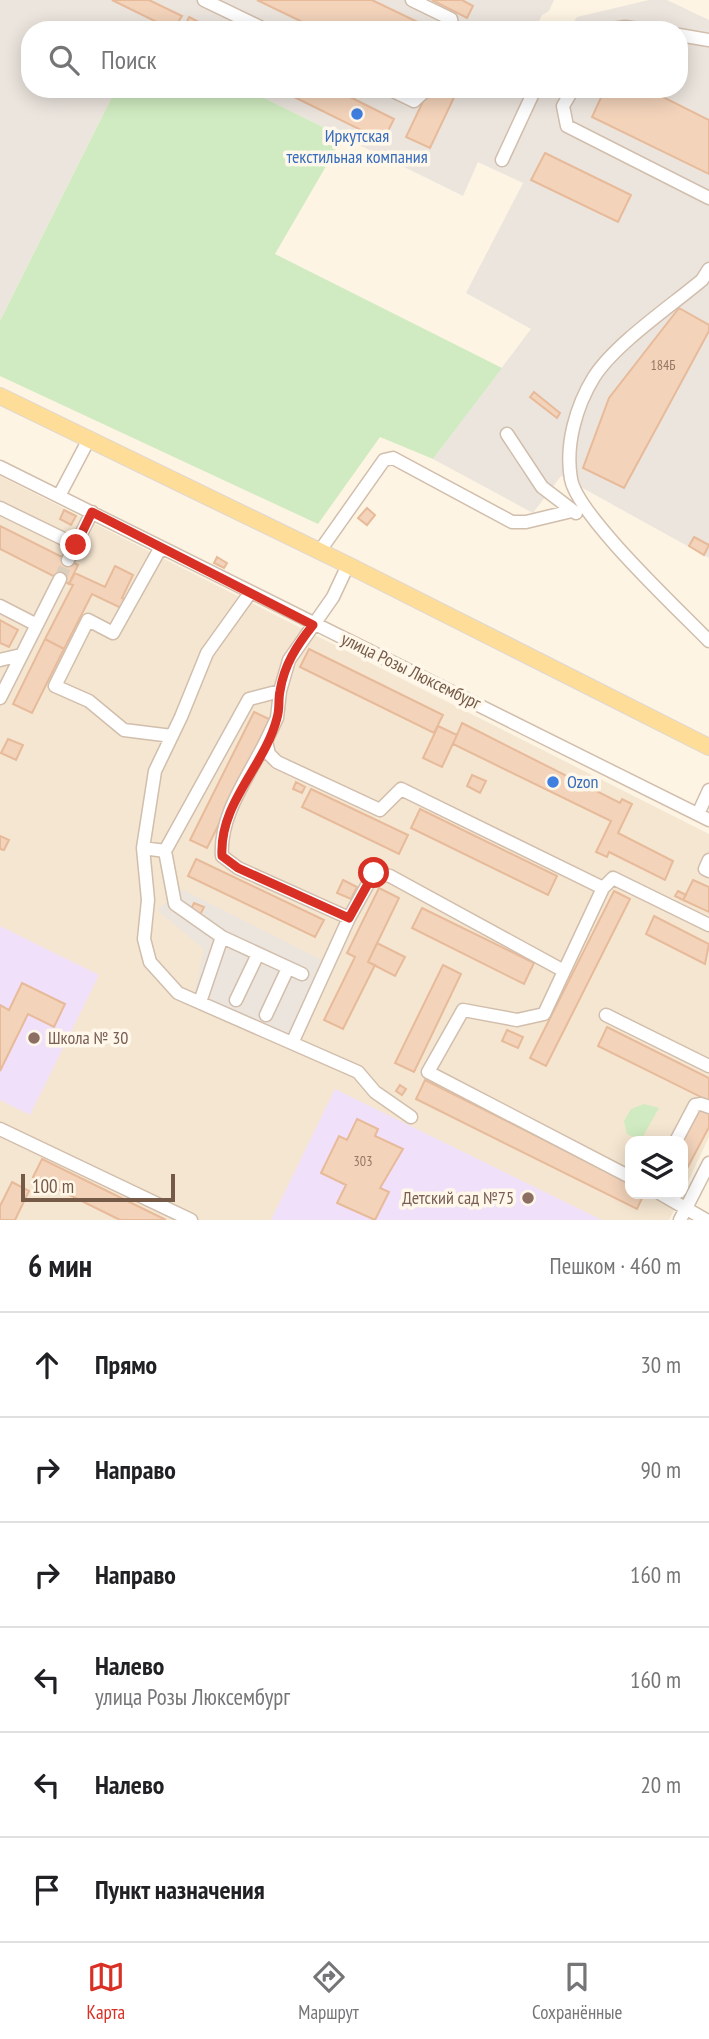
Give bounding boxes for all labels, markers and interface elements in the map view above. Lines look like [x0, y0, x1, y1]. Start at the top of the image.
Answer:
search box [21, 21, 688, 98]
icon: search [45, 41, 83, 79]
text: Поиск [101, 43, 157, 76]
marker: Иркутская текстильная компания [349, 106, 365, 122]
place label: Иркутская текстильная компания [286, 124, 428, 168]
house number: 184Б [650, 356, 676, 374]
route end [60, 529, 91, 560]
street label: улица Розы Люксембург [338, 627, 485, 715]
place label: Ozon [567, 770, 599, 793]
marker: Ozon [545, 774, 561, 790]
route start [358, 857, 389, 888]
place label: Школа № 30 [48, 1026, 128, 1049]
marker: Школа № 30 [26, 1030, 42, 1046]
map controls [625, 1136, 688, 1199]
button: layers [625, 1136, 688, 1199]
house number: 303 [354, 1152, 372, 1170]
scale bar [21, 1171, 175, 1203]
text: 100 m [32, 1174, 74, 1198]
place label: Детский сад №75 [402, 1186, 514, 1209]
marker: Детский сад №75 [520, 1190, 536, 1206]
text: 6 мин [28, 1246, 92, 1285]
text: Пешком · 460 m [550, 1251, 681, 1280]
icon: ahead [28, 1346, 66, 1384]
text: Прямо [95, 1348, 157, 1381]
text: 30 m [640, 1350, 681, 1379]
icon: right [28, 1451, 66, 1489]
text: Направо [95, 1453, 176, 1486]
text: 90 m [640, 1455, 681, 1484]
icon: right [28, 1556, 66, 1594]
text: Направо [95, 1558, 176, 1591]
text: 160 m [630, 1560, 681, 1589]
text: Налево [95, 1649, 164, 1682]
icon: left [28, 1661, 66, 1699]
text: 160 m [630, 1665, 681, 1694]
text: улица Розы Люксембург [95, 1682, 290, 1711]
icon: left [28, 1766, 66, 1804]
text: Налево [95, 1768, 164, 1801]
text: 20 m [640, 1770, 681, 1799]
icon: arrive [28, 1871, 66, 1909]
text: Пункт назначения [95, 1873, 265, 1906]
tab: Карта [87, 1958, 125, 2024]
tab: Маршрут [298, 1958, 359, 2024]
tab: Сохранённые [532, 1958, 622, 2024]

